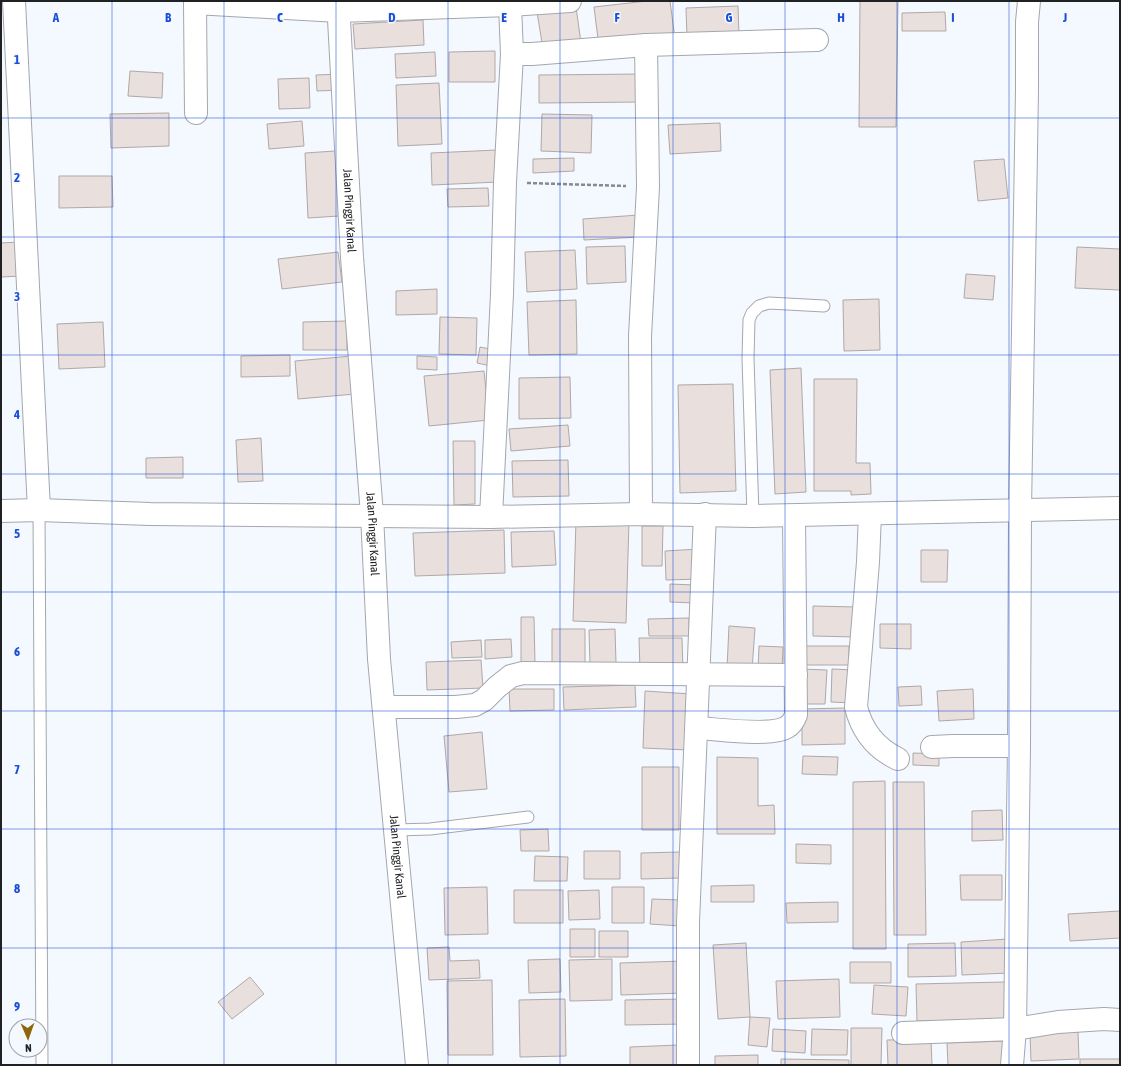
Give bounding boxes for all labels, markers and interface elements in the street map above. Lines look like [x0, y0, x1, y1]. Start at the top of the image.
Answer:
text: A [52, 10, 60, 25]
text: B [165, 10, 172, 25]
text: C [277, 10, 283, 25]
text: D [388, 10, 396, 25]
text: E [501, 10, 507, 25]
text: F [614, 10, 620, 25]
text: G [726, 10, 733, 25]
text: H [837, 10, 845, 25]
text: I [951, 10, 955, 25]
text: J [1062, 10, 1067, 25]
text: 1 [14, 52, 20, 67]
street label: Jalan Pinggir Kanal [340, 168, 359, 254]
text: 2 [14, 170, 20, 185]
text: 3 [14, 289, 20, 304]
text: 4 [13, 407, 20, 422]
street label: Jalan Pinggir Kanal [363, 491, 382, 577]
text: 5 [14, 526, 20, 541]
text: 6 [14, 644, 20, 659]
text: 7 [14, 762, 20, 777]
street label: Jalan Pinggir Kanal [387, 814, 408, 900]
text: 8 [14, 881, 20, 896]
text: 9 [14, 999, 20, 1014]
north arrow [8, 1018, 48, 1058]
text: N [25, 1042, 32, 1054]

